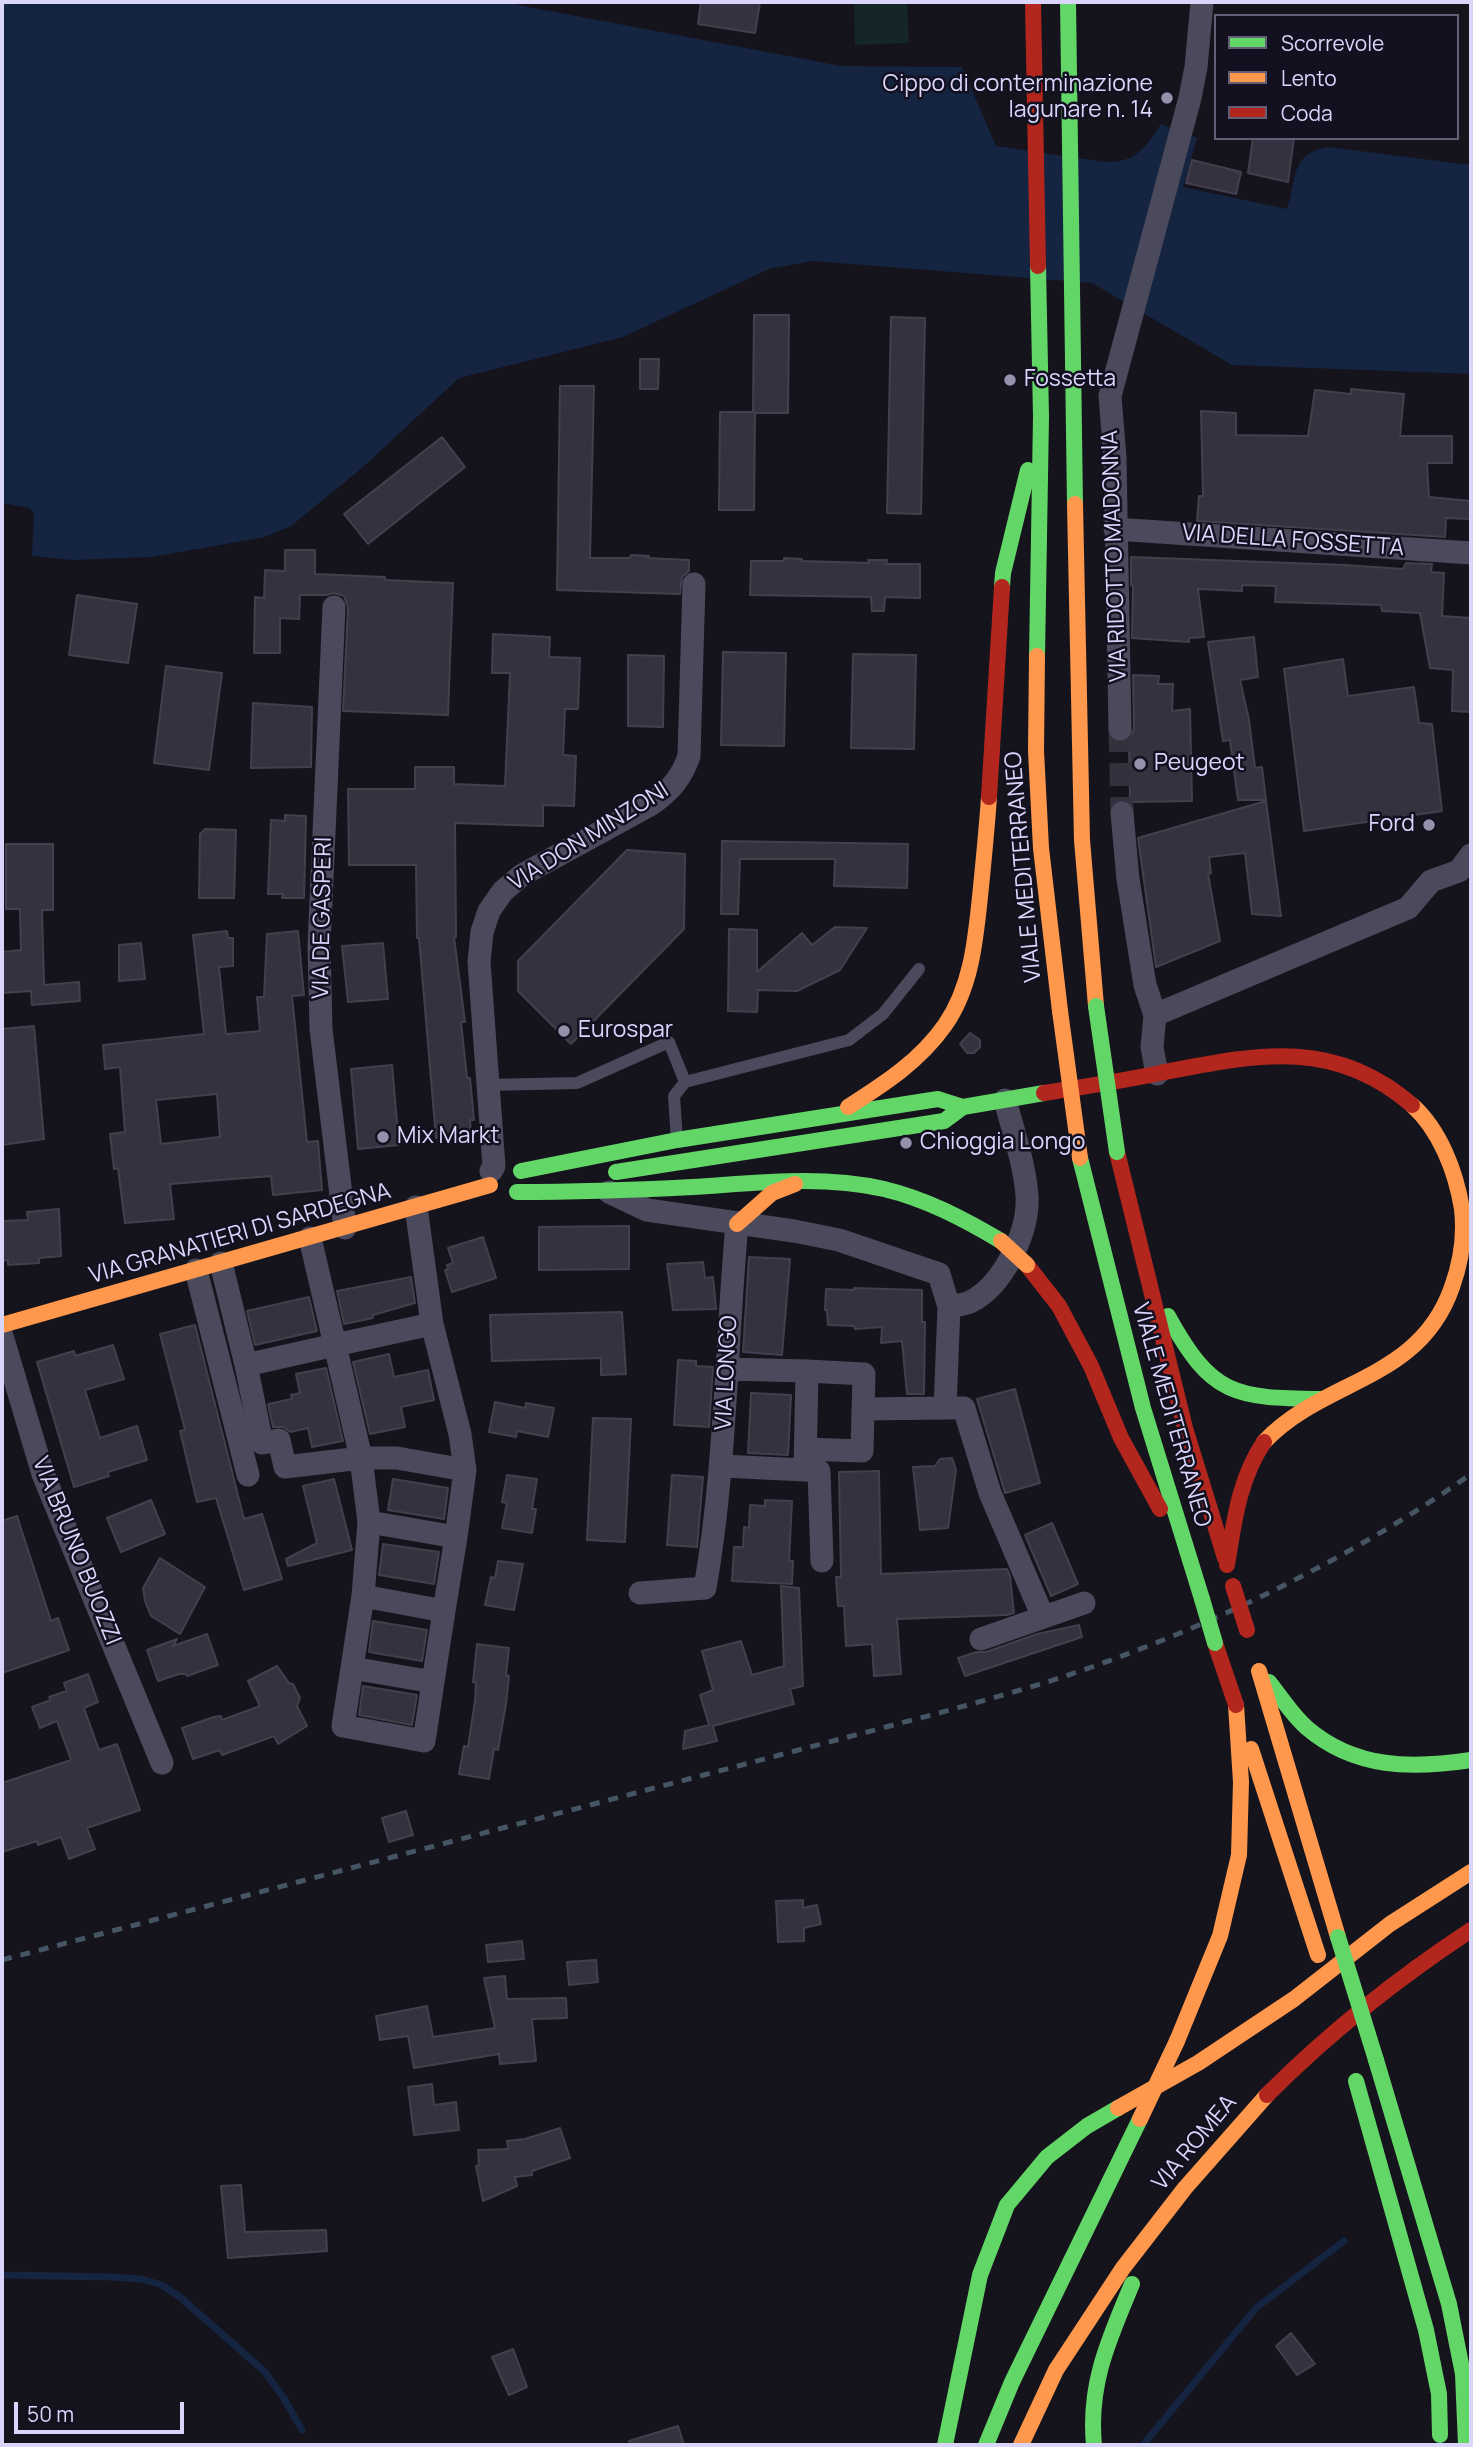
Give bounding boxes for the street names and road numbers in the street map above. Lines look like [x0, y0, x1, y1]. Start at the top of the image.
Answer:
street label: VIA RIDOTTO MADONNA [1097, 430, 1133, 682]
street label: VIA DELLA FOSSETTA [1181, 519, 1405, 563]
street label: VIALE MEDITERRANEO [1000, 750, 1048, 984]
street label: VIA DON MINZONI [504, 777, 674, 897]
street label: VIA DE GASPERI [308, 837, 338, 999]
street label: VIA GRANATIERI DI SARDEGNA [86, 1178, 394, 1290]
street label: VIALE MEDITERRANEO [1126, 1300, 1216, 1530]
street label: VIA LONGO [710, 1315, 744, 1431]
street label: VIA BRUNO BUOZZI [26, 1453, 126, 1649]
street label: VIA ROMEA [1147, 2089, 1243, 2197]

